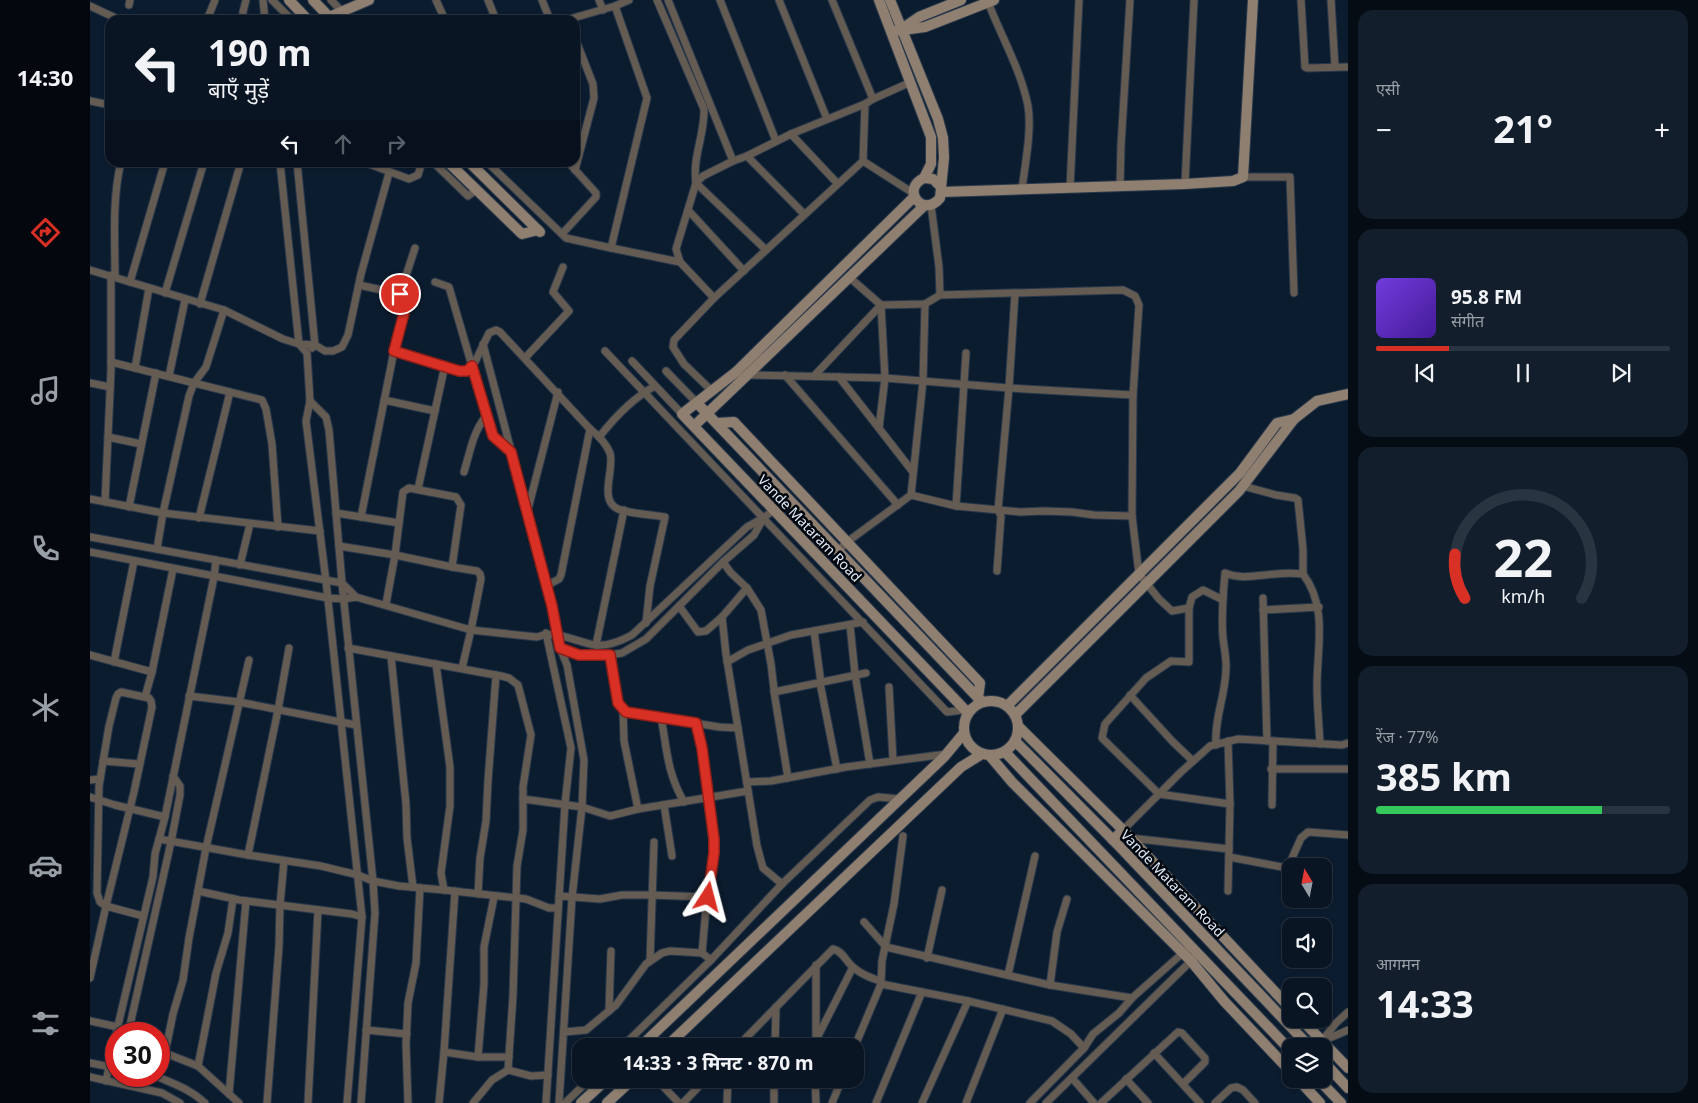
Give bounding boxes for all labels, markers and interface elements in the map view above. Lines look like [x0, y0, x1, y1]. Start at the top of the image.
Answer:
text: 190 m [208, 29, 311, 76]
icon: left [125, 35, 190, 100]
text: 14:30 [17, 62, 73, 92]
text: बाएँ मुड़ें [208, 74, 269, 104]
text: एसी [1376, 78, 1400, 100]
text: 21° [1493, 102, 1553, 154]
text: − [1376, 110, 1392, 148]
text: + [1654, 110, 1670, 148]
icon: left [276, 130, 304, 158]
icon: ahead [329, 130, 357, 158]
icon: right [382, 130, 410, 158]
icon: directions [28, 215, 63, 250]
pin [379, 273, 421, 315]
icon: arrive [386, 280, 414, 308]
text: 95.8 FM [1451, 284, 1522, 310]
text: संगीत [1451, 310, 1484, 332]
icon: previous [1411, 359, 1439, 387]
icon: pause [1509, 359, 1537, 387]
icon: next [1607, 359, 1635, 387]
icon: music [28, 373, 63, 408]
street label: Vande Mataram Road [754, 470, 866, 586]
text: 22 [1493, 521, 1553, 592]
icon: phone [28, 531, 63, 566]
text: km/h [1501, 584, 1545, 608]
icon: climate [28, 690, 63, 725]
text: रेंज · 77% [1376, 726, 1439, 748]
text: 385 km [1376, 750, 1512, 802]
street label: Vande Mataram Road [1117, 825, 1229, 941]
icon: car [28, 848, 63, 883]
north arrow [1282, 858, 1332, 908]
map controls [1282, 858, 1332, 1088]
position arrow [681, 870, 733, 922]
button: sound [1282, 918, 1332, 968]
text: आगमन [1376, 953, 1420, 975]
text: 14:33 [1376, 977, 1474, 1029]
button: search [1282, 978, 1332, 1028]
icon: filters [28, 1006, 63, 1041]
speed limit sign: 30 [105, 1022, 170, 1087]
button: layers [1282, 1038, 1332, 1088]
text: 14:33 · 3 मिनट · 870 m [622, 1050, 814, 1076]

